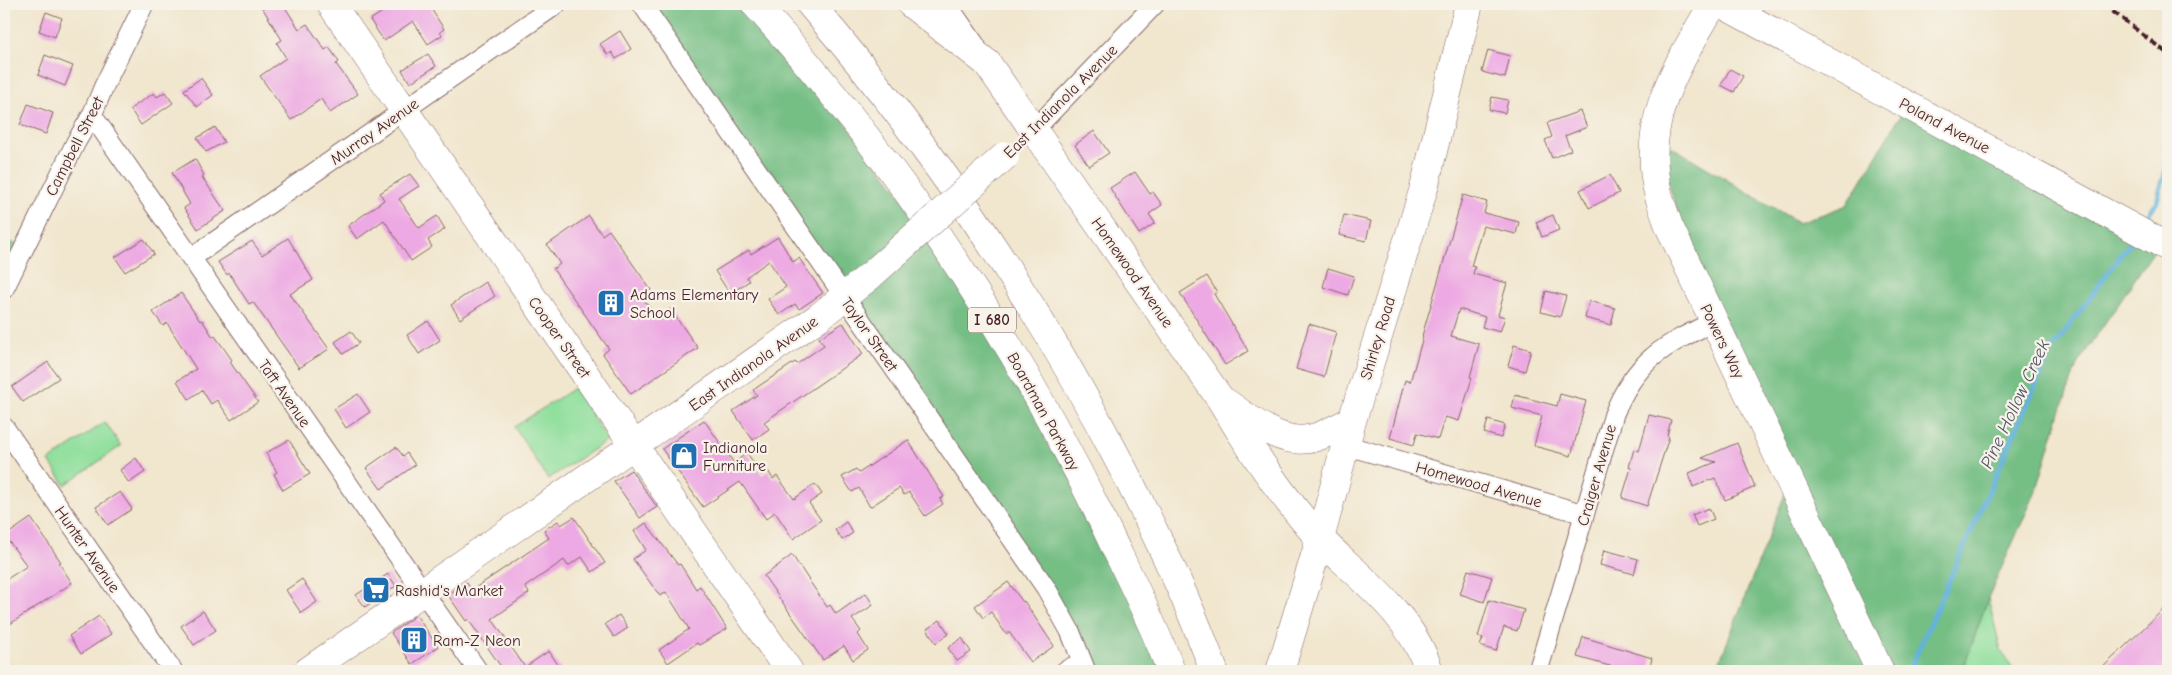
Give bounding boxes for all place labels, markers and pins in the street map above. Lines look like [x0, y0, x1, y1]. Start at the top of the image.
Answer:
place label: Adams Elementary School [630, 286, 759, 322]
building icon: Adams Elementary School [596, 288, 626, 318]
place label: Indianola Furniture [703, 439, 768, 475]
shop icon: Indianola Furniture [669, 441, 699, 471]
supermarket icon: Rashid's Market [361, 575, 391, 605]
place label: Rashid's Market [395, 582, 504, 600]
building icon: Ram-Z Neon [399, 625, 429, 655]
place label: Ram-Z Neon [433, 632, 521, 650]

